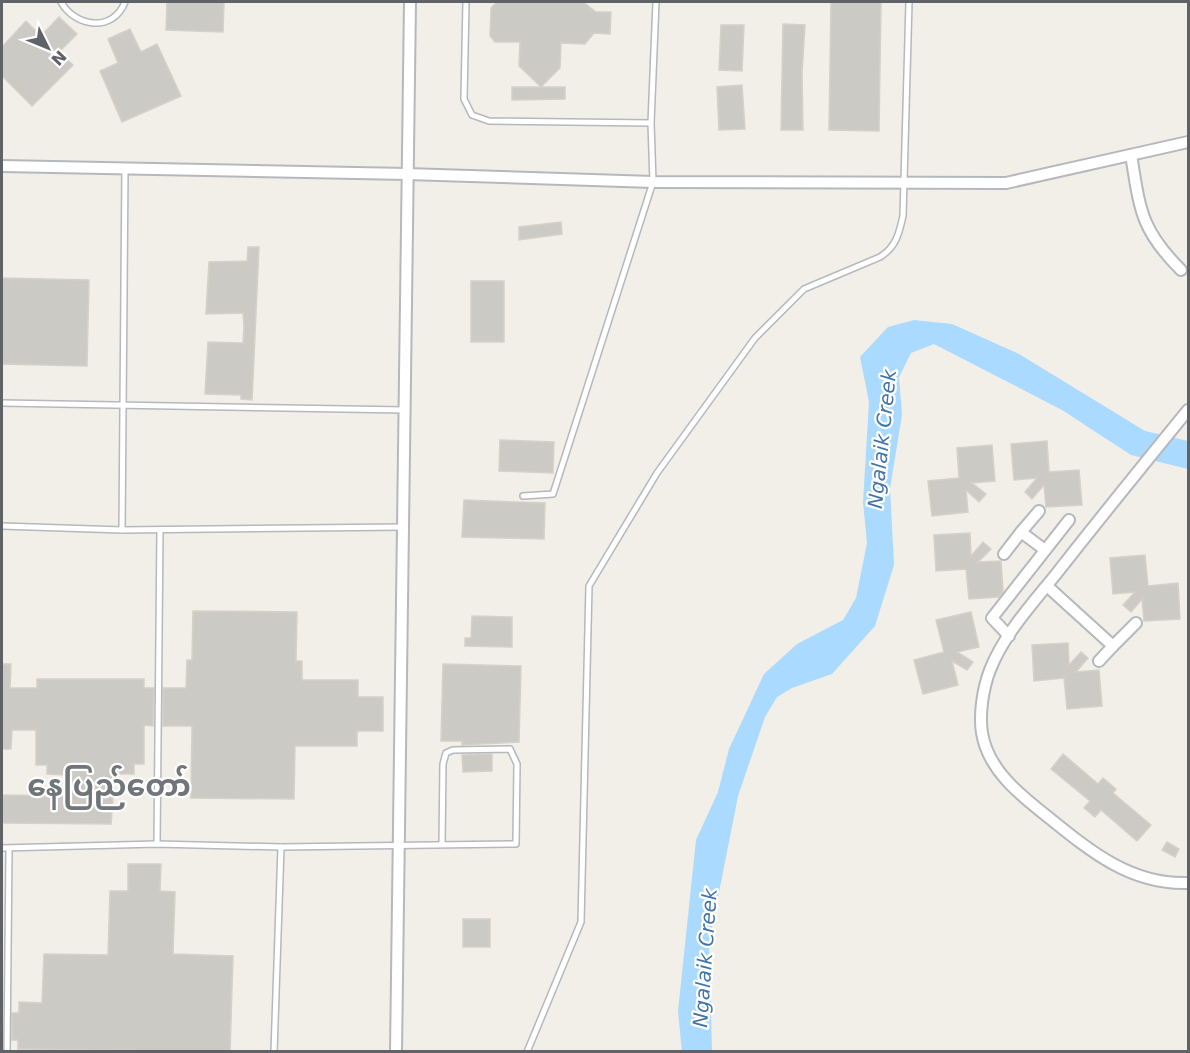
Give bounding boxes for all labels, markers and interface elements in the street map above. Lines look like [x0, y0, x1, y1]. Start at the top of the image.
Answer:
north arrow [18, 18, 78, 78]
text: N [47, 47, 70, 69]
water label: Ngalaik Creek [863, 367, 901, 510]
district label: နေပြည်တော် [27, 765, 191, 810]
water label: Ngalaik Creek [688, 886, 722, 1028]

